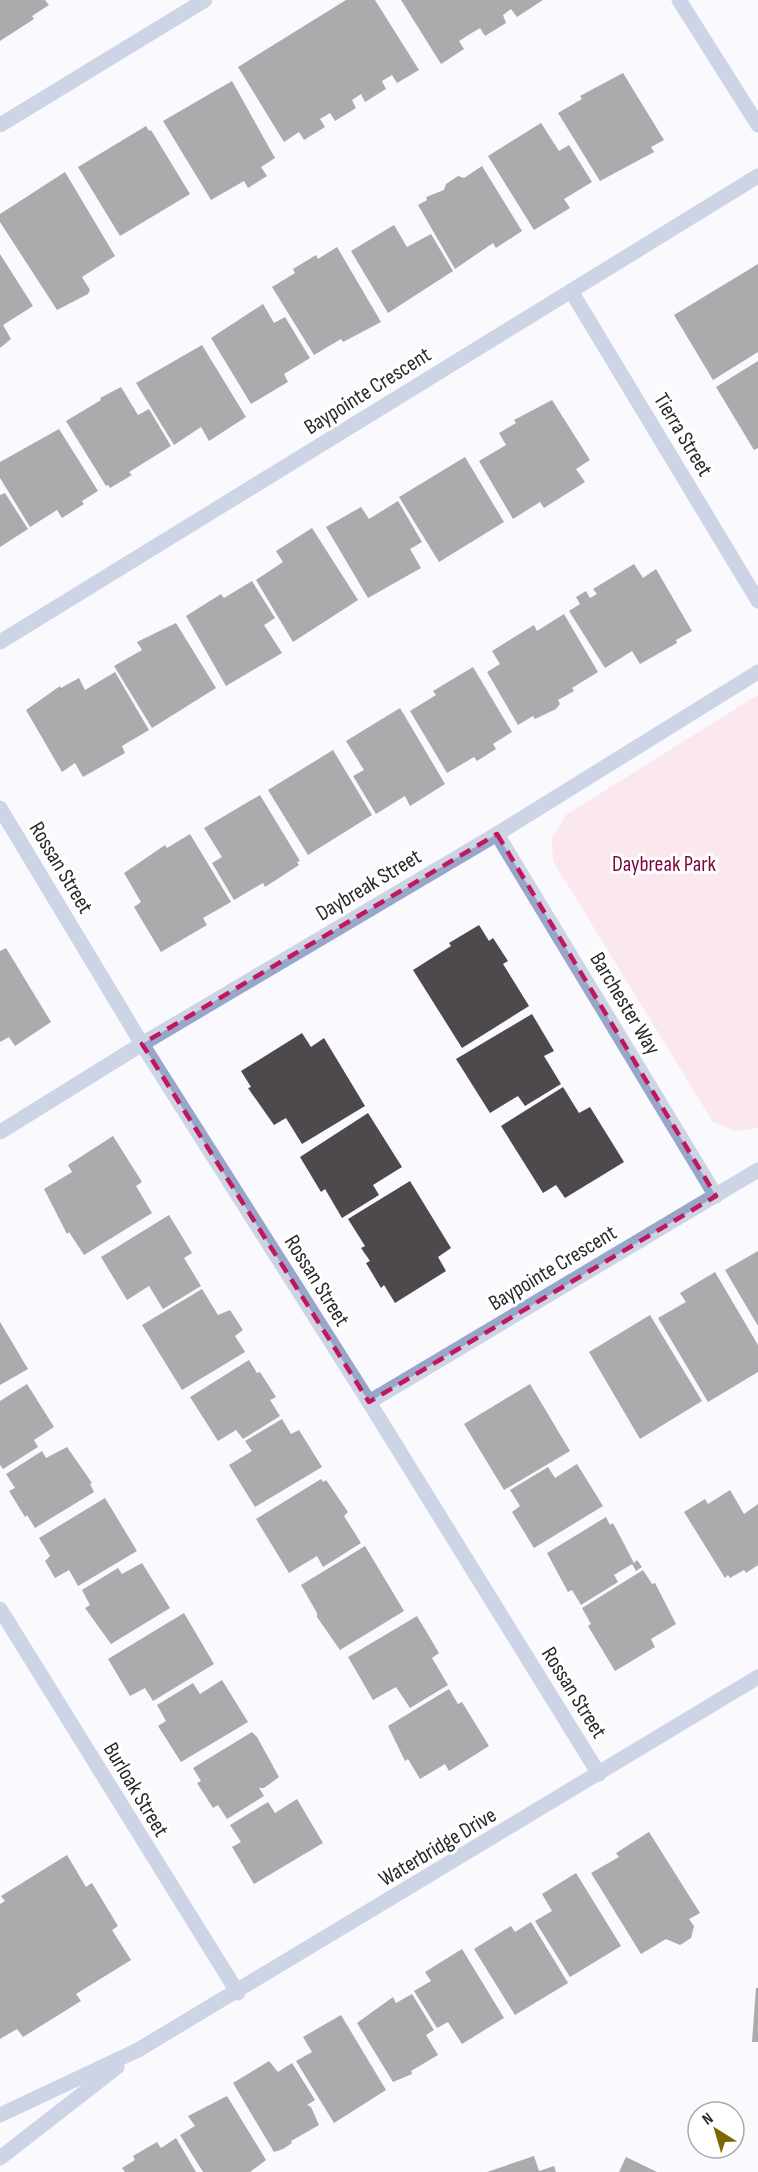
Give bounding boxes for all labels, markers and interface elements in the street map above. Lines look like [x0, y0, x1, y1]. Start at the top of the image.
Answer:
street label: Baypointe Crescent [299, 341, 436, 441]
street label: Tierra Street [647, 388, 718, 482]
street label: Rossan Street [23, 817, 99, 919]
street label: Daybreak Street [311, 843, 427, 927]
park label: Daybreak Park [612, 851, 717, 878]
street label: Barchester Way [584, 948, 666, 1060]
street label: Baypointe Crescent [484, 1219, 622, 1317]
street label: Rossan Street [278, 1230, 355, 1332]
street label: Rossan Street [535, 1642, 612, 1744]
street label: Burloak Street [97, 1738, 175, 1842]
street label: Waterbridge Drive [374, 1802, 501, 1893]
north arrow [686, 2100, 746, 2160]
text: N [699, 2109, 717, 2129]

